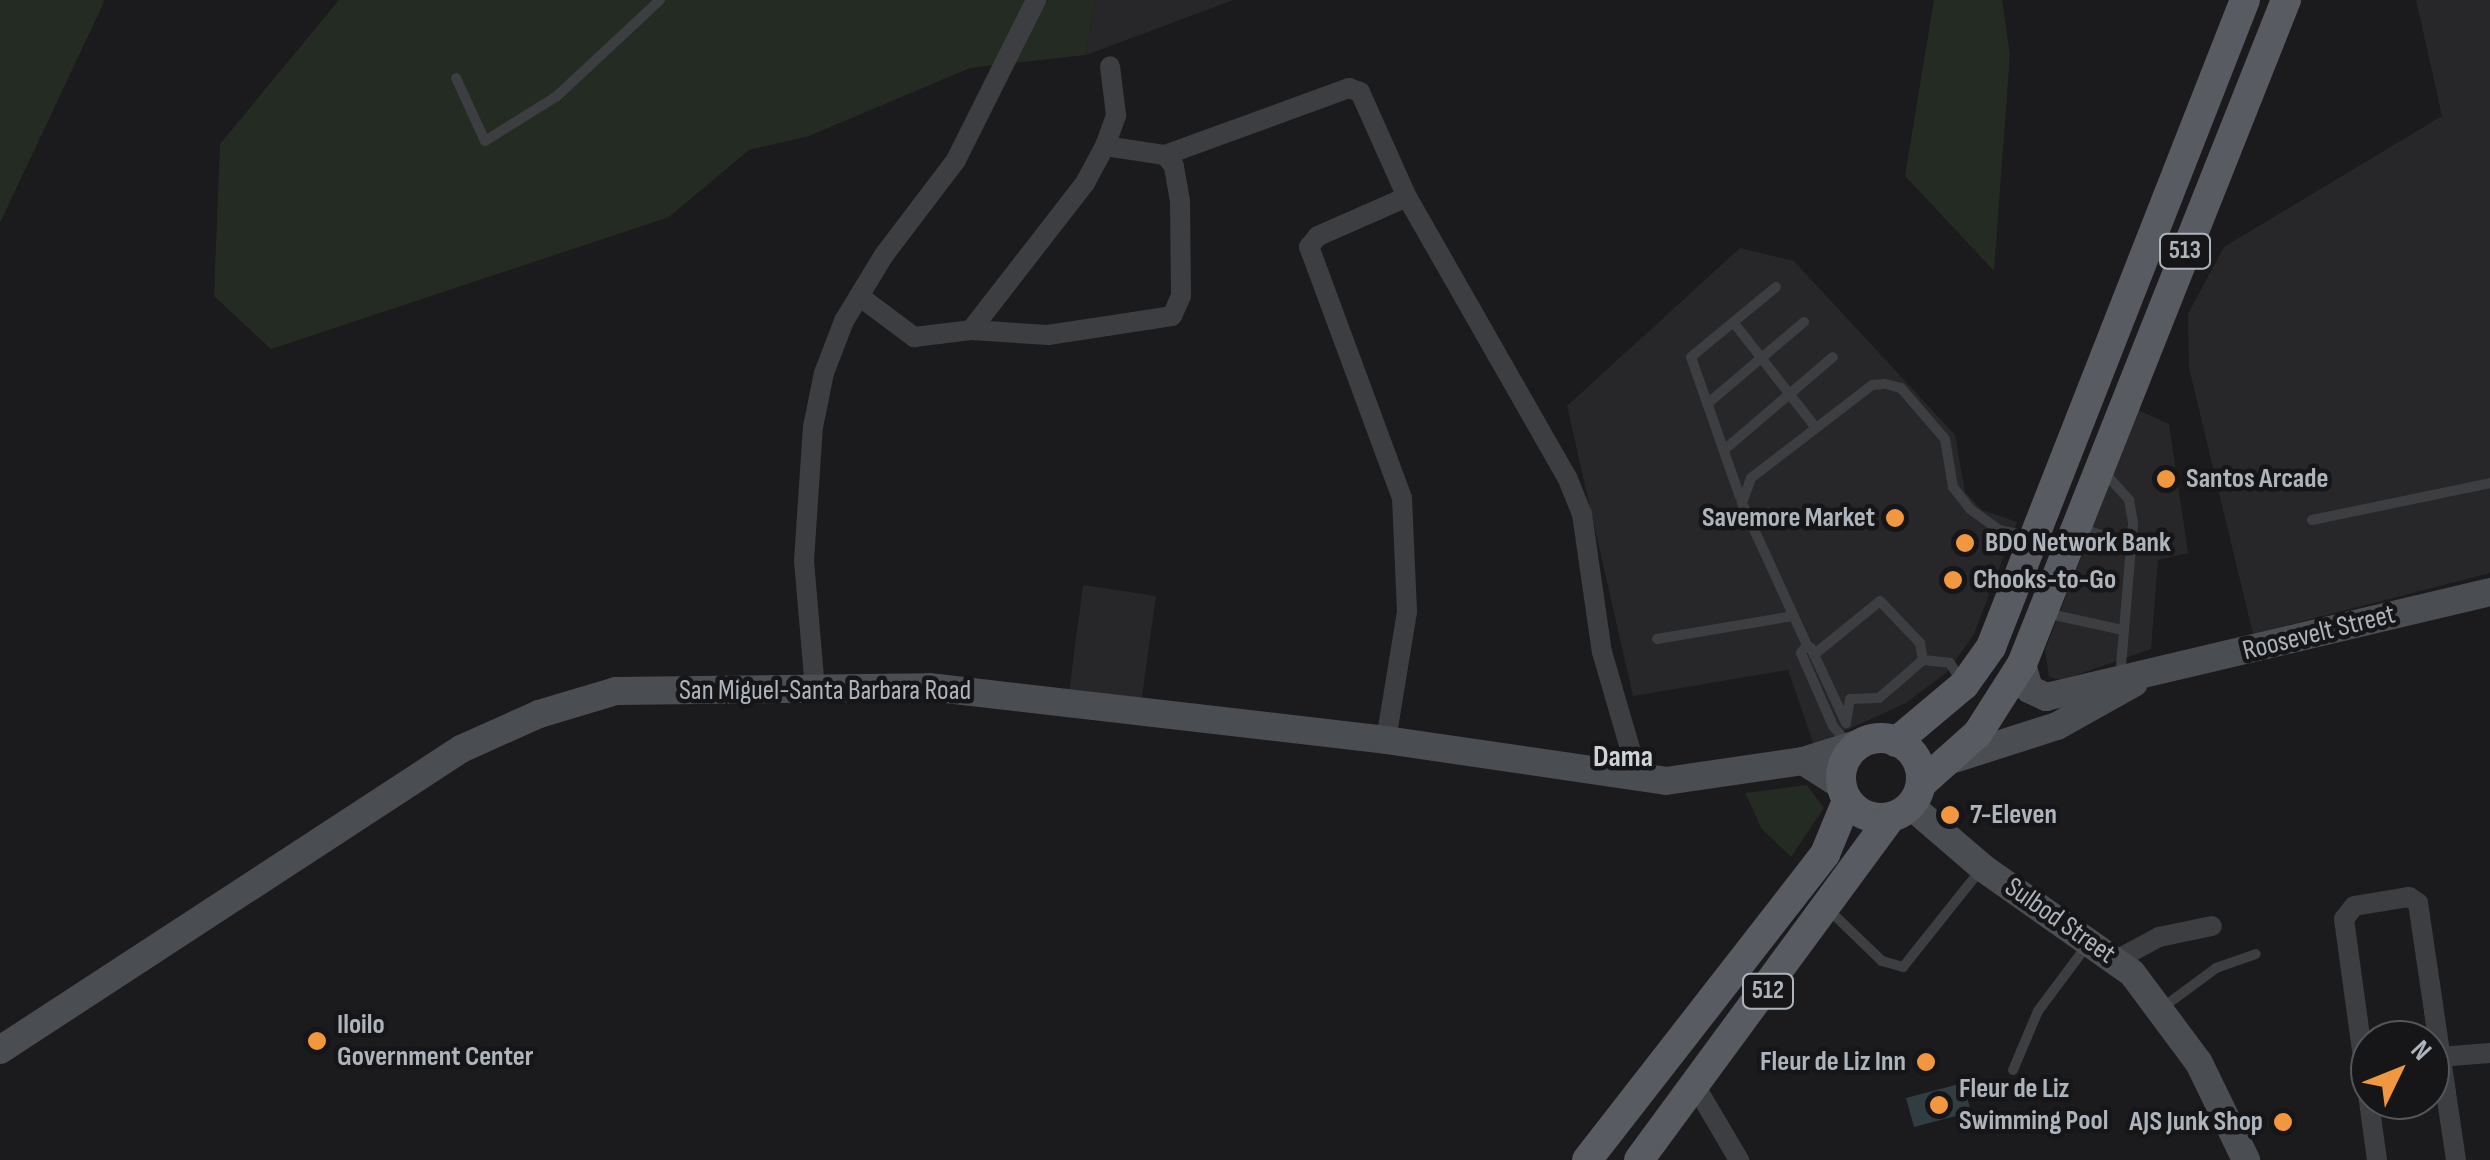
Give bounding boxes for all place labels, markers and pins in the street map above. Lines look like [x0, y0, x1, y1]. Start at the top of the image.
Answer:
place label: Santos Arcade [2186, 462, 2328, 496]
marker: Santos Arcade [2155, 468, 2177, 490]
place label: Savemore Market [1702, 501, 1875, 535]
marker: Savemore Market [1884, 507, 1906, 529]
place label: BDO Network Bank [1985, 526, 2171, 560]
marker: BDO Network Bank [1954, 532, 1976, 554]
place label: Chooks-to-Go [1973, 563, 2116, 597]
marker: Chooks-to-Go [1942, 569, 1964, 591]
place label: 7-Eleven [1970, 798, 2057, 832]
marker: 7-Eleven [1939, 804, 1961, 826]
place label: Iloilo Government Center [337, 1008, 533, 1074]
marker: Iloilo Government Center [306, 1030, 328, 1052]
place label: Fleur de Liz Inn [1760, 1045, 1906, 1079]
marker: Fleur de Liz Inn [1915, 1051, 1937, 1073]
place label: Fleur de Liz Swimming Pool [1959, 1072, 2108, 1138]
marker: Fleur de Liz Swimming Pool [1928, 1094, 1950, 1116]
place label: AJS Junk Shop [2129, 1105, 2263, 1139]
marker: AJS Junk Shop [2272, 1111, 2294, 1133]

